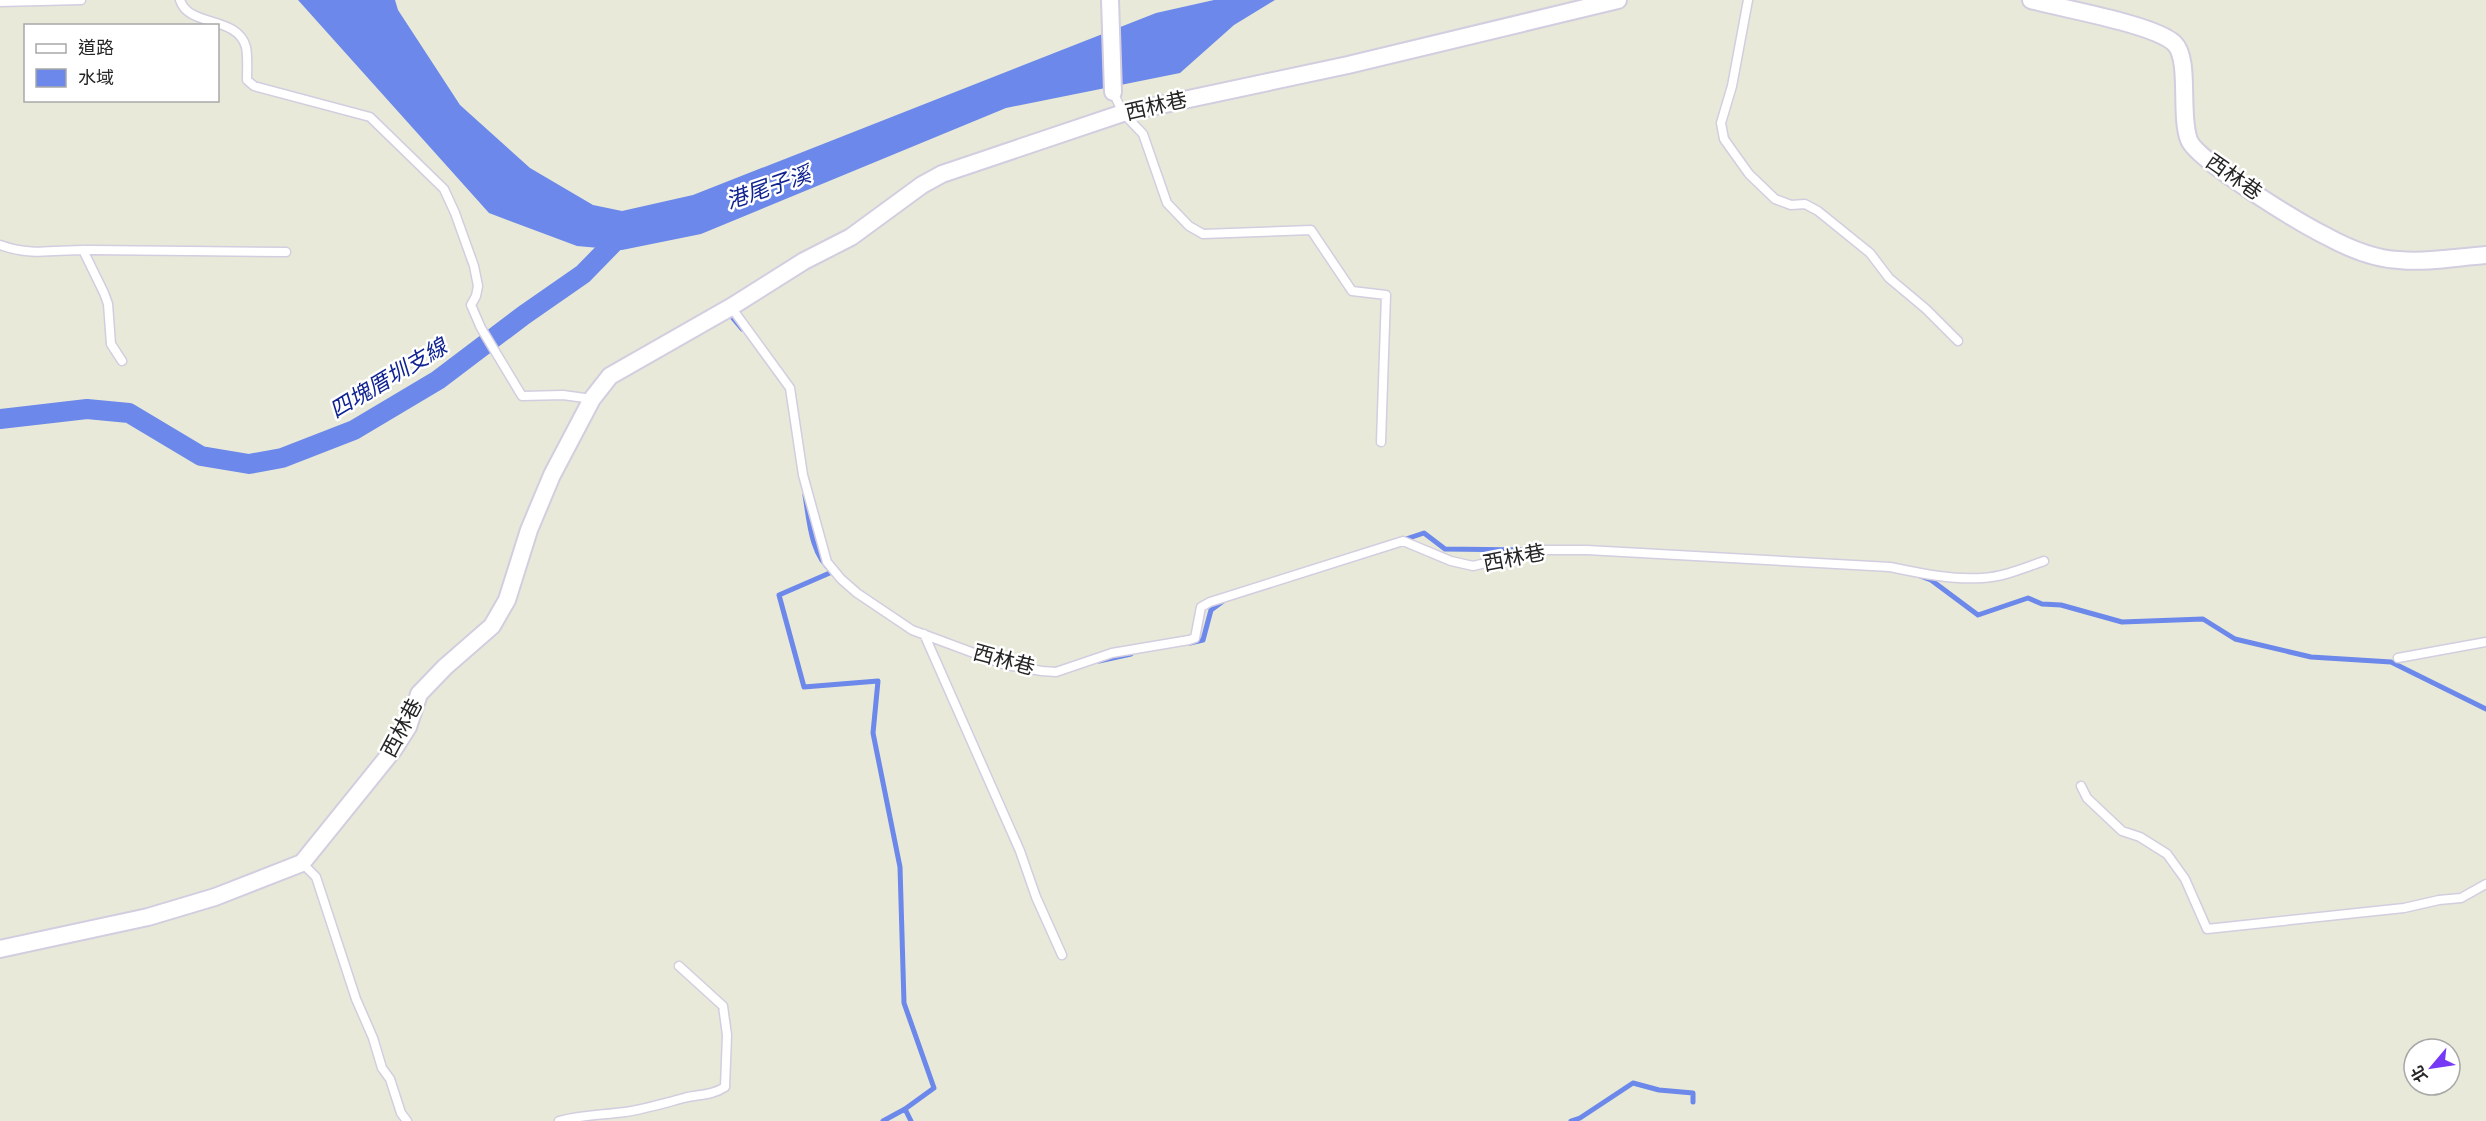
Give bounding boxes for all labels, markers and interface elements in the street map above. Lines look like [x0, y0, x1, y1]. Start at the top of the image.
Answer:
legend [24, 24, 219, 102]
text: 道路 [78, 37, 114, 59]
text: 水域 [78, 67, 114, 89]
street label: 西林巷 [1123, 87, 1189, 125]
street label: 西林巷 [2201, 149, 2267, 205]
water label: 港尾子溪 [722, 160, 817, 215]
water label: 四塊厝圳支線 [325, 332, 454, 424]
street label: 西林巷 [1481, 540, 1547, 576]
street label: 西林巷 [970, 640, 1038, 680]
street label: 西林巷 [377, 695, 427, 761]
north arrow [2402, 1037, 2462, 1097]
text: 北 [2407, 1062, 2432, 1086]

